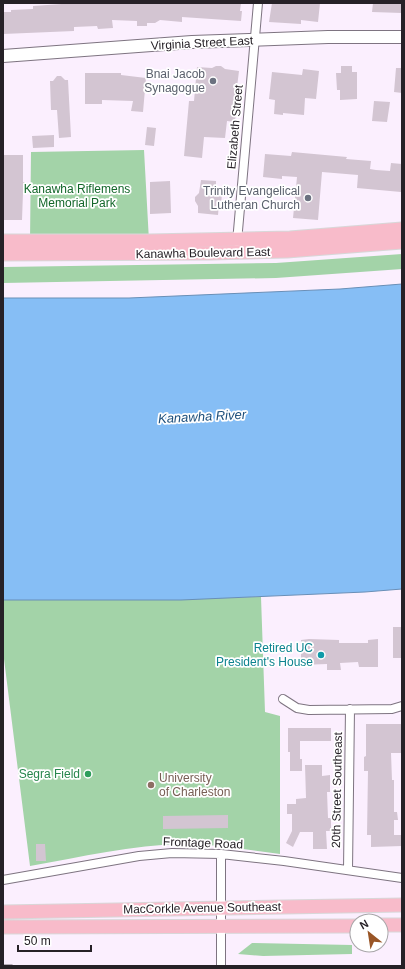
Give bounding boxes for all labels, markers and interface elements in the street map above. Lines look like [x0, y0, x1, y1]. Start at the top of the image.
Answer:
street label: Virginia Street East [150, 33, 254, 53]
place label: Bnai Jacob Synagogue [144, 67, 205, 95]
marker: Bnai Jacob Synagogue [208, 76, 218, 86]
street label: Elizabeth Street [224, 84, 246, 170]
park label: Kanawha Riflemens Memorial Park [24, 182, 130, 210]
place label: Trinity Evangelical Lutheran Church [203, 184, 300, 212]
marker: Trinity Evangelical Lutheran Church [303, 193, 313, 203]
street label: Kanawha Boulevard East [136, 245, 271, 261]
water label: Kanawha River [158, 407, 247, 426]
place label: Retired UC President's House [216, 641, 313, 669]
marker: Retired UC President's House [316, 650, 326, 660]
street label: 20th Street Southeast [329, 731, 345, 848]
place label: Segra Field [19, 767, 80, 781]
marker: Segra Field [83, 769, 93, 779]
place label: University of Charleston [159, 771, 230, 799]
marker: University of Charleston [146, 780, 156, 790]
street label: Frontage Road [163, 835, 243, 851]
street label: MacCorkle Avenue Southeast [123, 900, 282, 916]
north arrow [349, 913, 389, 953]
text: N [358, 917, 370, 932]
scale bar [18, 927, 91, 953]
text: 50 m [24, 934, 51, 948]

